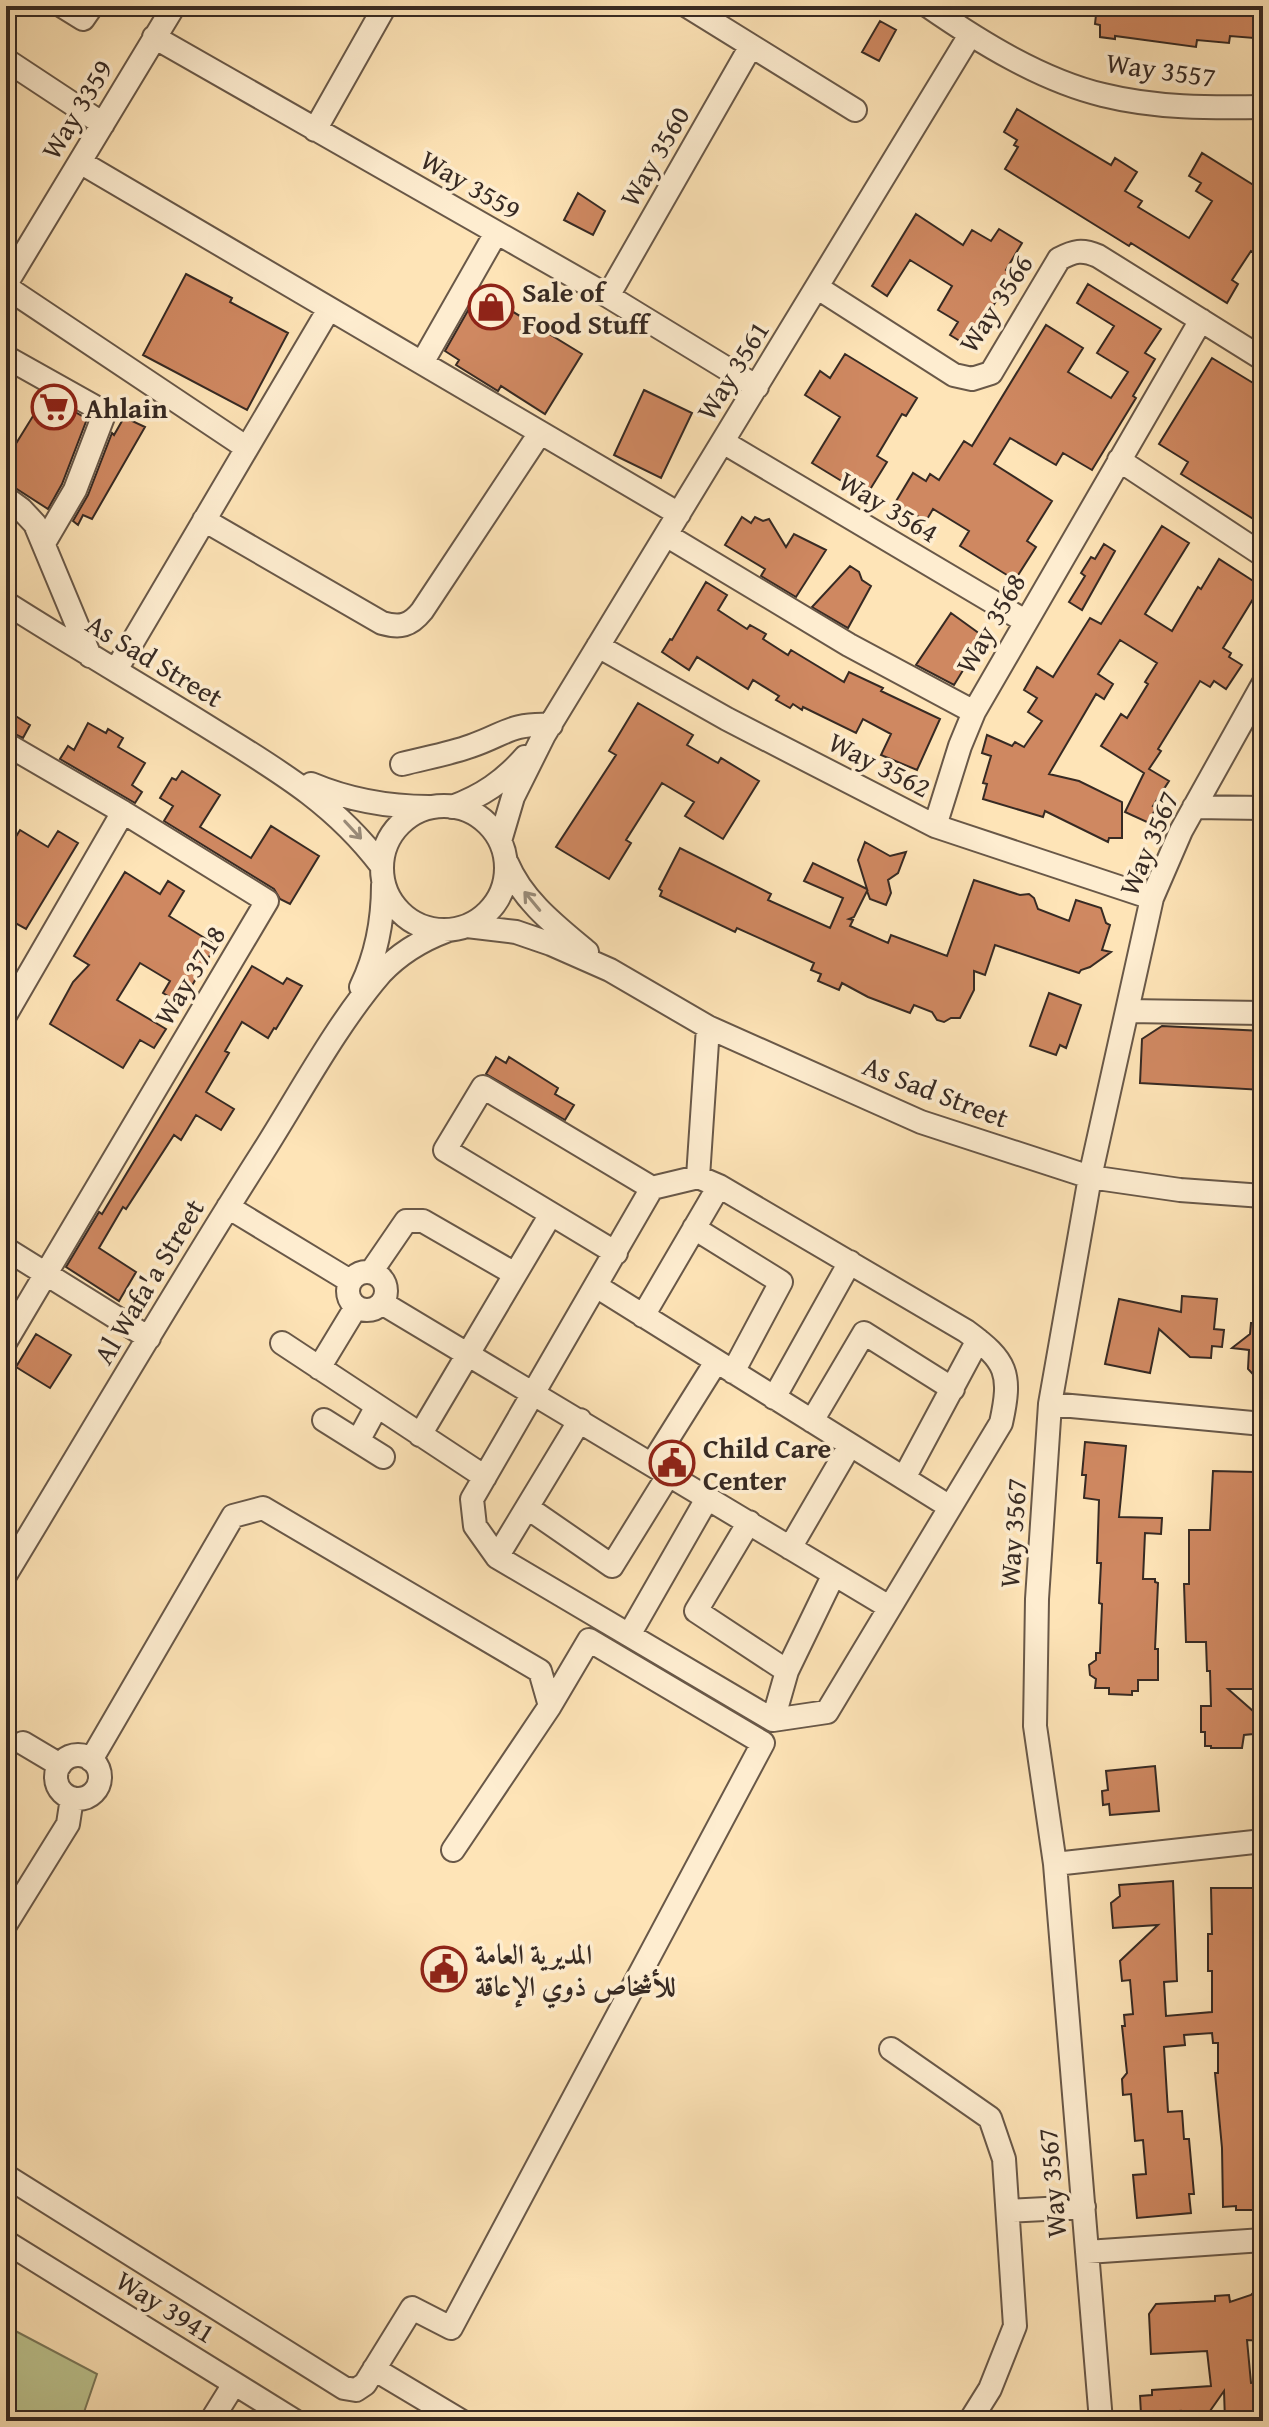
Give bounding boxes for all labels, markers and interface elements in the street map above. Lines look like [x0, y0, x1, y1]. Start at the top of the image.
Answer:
street label: Way 3557 [1104, 41, 1218, 97]
street label: Way 3359 [30, 51, 122, 167]
street label: Way 3560 [609, 98, 699, 214]
street label: Way 3559 [413, 139, 529, 229]
street label: Way 3566 [948, 246, 1042, 360]
place label: Sale of Food Stuff [522, 271, 652, 344]
shop icon: Sale of Food Stuff [467, 283, 515, 331]
street label: Way 3561 [685, 313, 779, 427]
supermarket icon: Ahlain [30, 383, 78, 431]
place label: Ahlain [85, 387, 168, 428]
street label: Way 3564 [831, 460, 947, 552]
street label: Way 3568 [945, 565, 1035, 681]
street label: As Sad Street [79, 603, 231, 717]
street label: Way 3562 [822, 721, 938, 807]
street label: Way 3567 [1108, 784, 1188, 902]
one-way arrow [343, 820, 362, 840]
one-way arrow [523, 892, 541, 912]
street label: Way 3718 [143, 917, 235, 1033]
street label: As Sad Street [857, 1044, 1015, 1138]
street label: Al Wafa'a Street [82, 1190, 214, 1372]
place label: Child Care Center [703, 1427, 831, 1500]
public building icon: Child Care Center [648, 1439, 696, 1487]
street label: Way 3567 [988, 1477, 1036, 1589]
place label: المديرية العامة للأشخاص ذوي الإعاقة [475, 1933, 676, 2009]
public building icon: المديرية العامة للأشخاص ذوي الإعاقة [420, 1945, 468, 1993]
street label: Way 3567 [1026, 2126, 1076, 2240]
street label: Way 3941 [109, 2259, 223, 2353]

